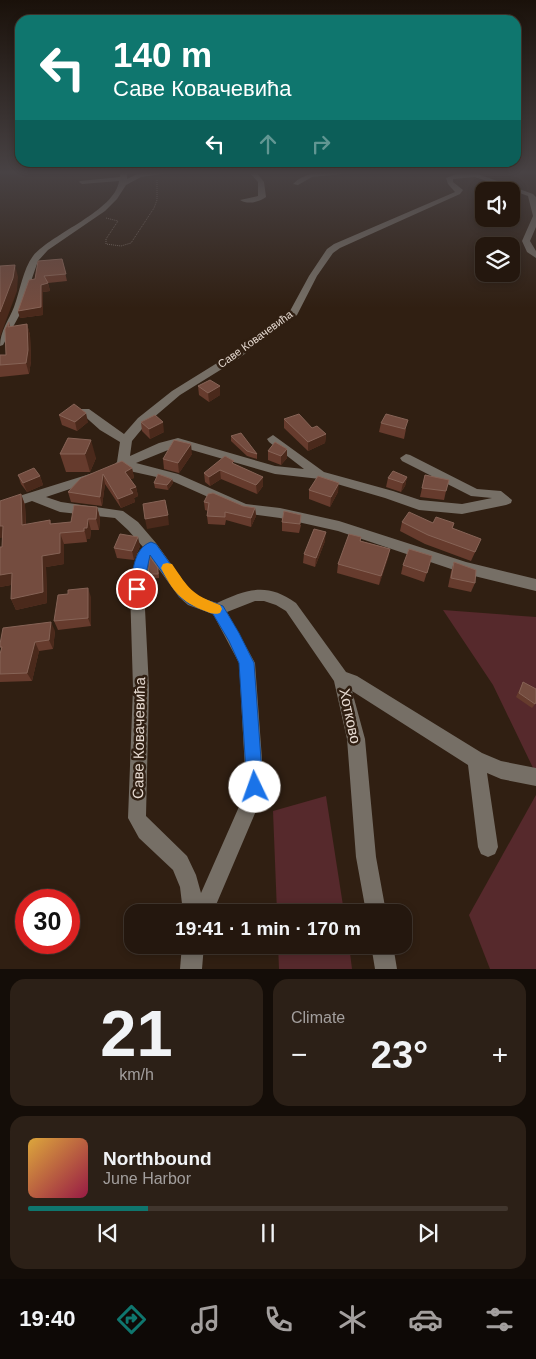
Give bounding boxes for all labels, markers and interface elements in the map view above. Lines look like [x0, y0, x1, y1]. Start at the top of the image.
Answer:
icon: left [30, 35, 95, 100]
text: 140 m [113, 35, 212, 74]
text: Саве Ковачевића [113, 76, 292, 101]
icon: left [201, 130, 229, 158]
icon: ahead [254, 130, 282, 158]
icon: right [307, 130, 335, 158]
map controls [475, 182, 520, 282]
button: sound [475, 182, 520, 227]
button: layers [475, 237, 520, 282]
street label: Саве Ковачевића [215, 307, 295, 370]
pin [116, 568, 158, 610]
icon: arrive [123, 575, 151, 603]
street label: Саве Ковачевића [129, 676, 148, 799]
street label: Хотково [336, 687, 365, 745]
position arrow [228, 760, 280, 812]
speed limit sign: 30 [15, 889, 80, 954]
text: 19:41 · 1 min · 170 m [175, 918, 361, 939]
text: 21 [100, 997, 173, 1070]
text: Climate [291, 1009, 345, 1026]
text: 23° [371, 1034, 428, 1076]
text: − [291, 1039, 307, 1070]
text: + [492, 1039, 508, 1070]
text: km/h [119, 1066, 154, 1083]
text: Northbound [103, 1148, 212, 1169]
text: June Harbor [103, 1170, 191, 1187]
icon: previous [94, 1219, 122, 1247]
icon: pause [254, 1219, 282, 1247]
icon: next [414, 1219, 442, 1247]
icon: directions [114, 1302, 149, 1337]
icon: music [188, 1302, 223, 1337]
icon: phone [261, 1302, 296, 1337]
icon: climate [335, 1302, 370, 1337]
icon: car [408, 1302, 443, 1337]
icon: filters [482, 1302, 517, 1337]
text: 19:40 [19, 1306, 76, 1331]

